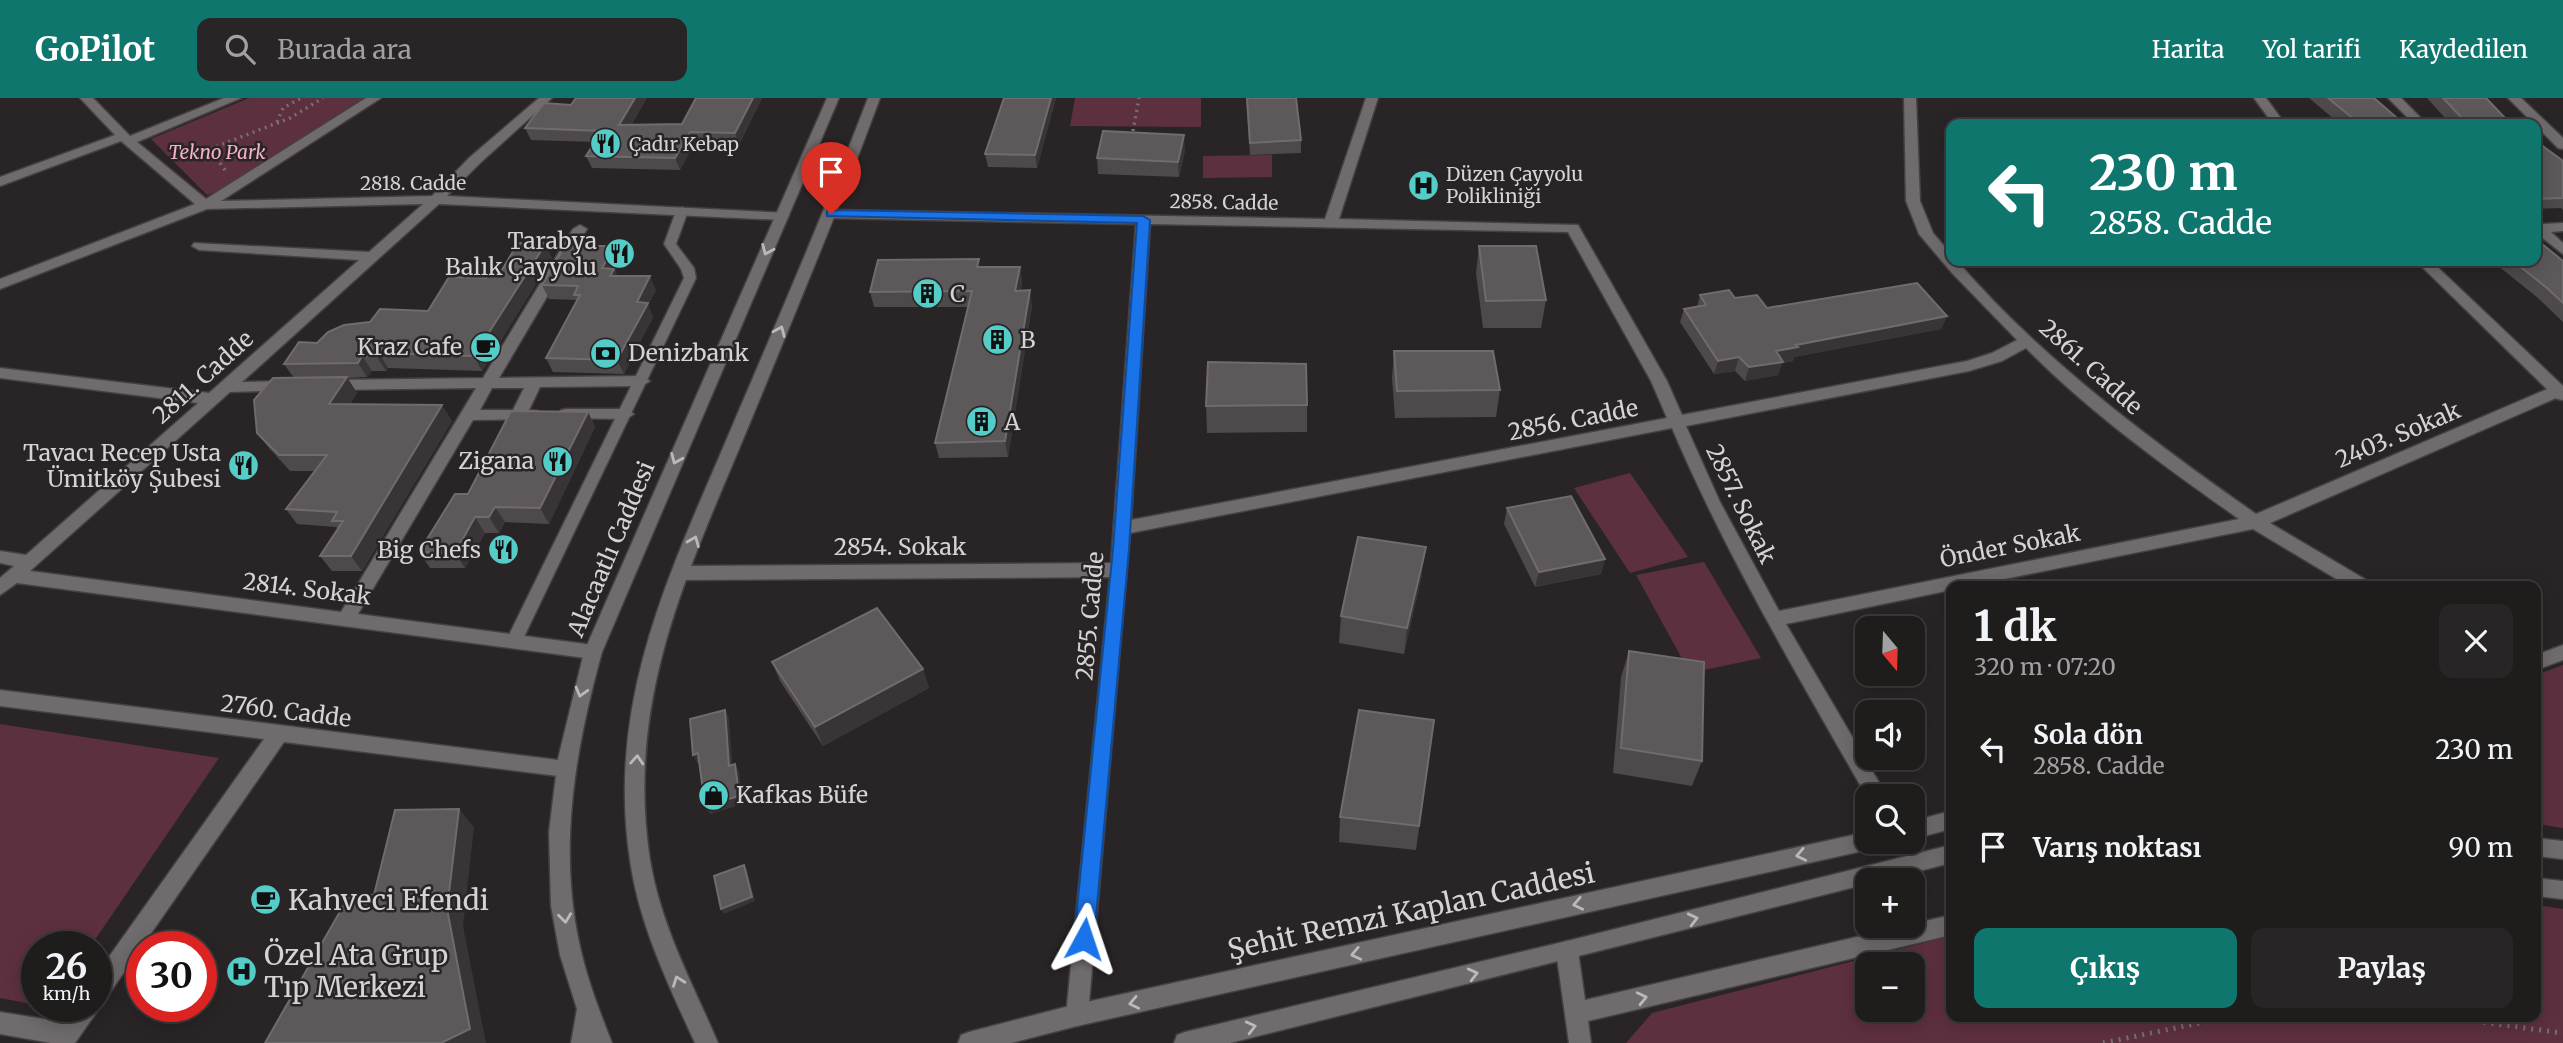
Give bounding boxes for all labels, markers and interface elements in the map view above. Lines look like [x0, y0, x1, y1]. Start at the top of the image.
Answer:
search box [197, 18, 687, 81]
text: GoPilot [35, 29, 155, 70]
icon: search [221, 30, 259, 68]
text: Burada ara [277, 33, 412, 66]
text: Harita [2152, 34, 2224, 65]
text: Yol tarifi [2262, 34, 2361, 65]
text: Kaydedilen [2399, 34, 2528, 65]
restaurant icon: Çadır Kebap [589, 127, 623, 161]
place label: Çadır Kebap [629, 132, 739, 156]
park label: Tekno Park [168, 140, 266, 164]
pin [801, 142, 861, 214]
text: 230 m [2089, 142, 2237, 203]
icon: left [1974, 147, 2065, 238]
icon: arrive [812, 153, 850, 191]
place label: Düzen Çayyolu Polikliniği [1446, 162, 1583, 208]
hospital icon: Düzen Çayyolu Polikliniği [1406, 168, 1440, 202]
street label: 2818. Cadde [360, 171, 466, 195]
street label: 2858. Cadde [1169, 189, 1279, 215]
text: 2858. Cadde [2089, 203, 2272, 243]
place label: Tarabya Balık Çayyolu [445, 226, 597, 281]
restaurant icon: Tarabya Balık Çayyolu [603, 237, 637, 271]
one-way arrow [761, 244, 775, 256]
building icon: C [910, 277, 944, 311]
place label: C [950, 279, 965, 308]
street label: 2861. Cadde [2034, 313, 2149, 420]
building icon: B [980, 323, 1014, 357]
street label: 2811. Cadde [146, 324, 259, 429]
place label: B [1020, 325, 1035, 354]
one-way arrow [772, 326, 786, 338]
cafe icon: Kraz Cafe [468, 330, 502, 364]
place label: Kraz Cafe [357, 332, 462, 361]
bank icon: Denizbank [588, 336, 622, 370]
place label: Denizbank [628, 338, 749, 367]
street label: 2856. Cadde [1505, 393, 1640, 446]
street label: 2403. Sokak [2331, 395, 2465, 474]
building icon: A [964, 405, 998, 439]
place label: A [1003, 407, 1021, 436]
place label: Tavacı Recep Usta Ümitköy Şubesi [23, 438, 221, 493]
street label: 2857. Sokak [1700, 440, 1783, 568]
restaurant icon: Zigana [540, 444, 574, 478]
place label: Zigana [458, 446, 534, 475]
restaurant icon: Tavacı Recep Usta Ümitköy Şubesi [227, 449, 261, 483]
one-way arrow [670, 452, 684, 464]
street label: Alacaatlı Caddesi [560, 457, 661, 642]
street label: Önder Sokak [1937, 518, 2083, 573]
street label: 2854. Sokak [834, 532, 967, 561]
restaurant icon: Big Chefs [487, 533, 521, 567]
place label: Big Chefs [377, 535, 481, 564]
one-way arrow [685, 536, 699, 548]
street label: 2855. Cadde [1069, 550, 1110, 682]
street label: 2814. Sokak [241, 566, 373, 611]
text: 1 dk [1974, 600, 2056, 652]
button: close [2439, 604, 2513, 678]
north arrow [1855, 616, 1925, 686]
map controls [1855, 616, 1925, 1022]
text: 320 m · 07:20 [1974, 652, 2116, 681]
one-way arrow [575, 686, 589, 698]
street label: 2760. Cadde [219, 688, 353, 733]
button: sound [1855, 700, 1925, 770]
text: Sola dön [2033, 718, 2143, 751]
icon: left [1974, 730, 2012, 768]
text: 230 m [2435, 733, 2513, 766]
text: 2858. Cadde [2033, 751, 2165, 780]
one-way arrow [629, 754, 644, 765]
shop icon: Kafkas Büfe [696, 778, 730, 812]
place label: Kafkas Büfe [736, 780, 868, 809]
button: search [1855, 784, 1925, 854]
icon: arrive [1974, 828, 2012, 866]
text: Varış noktası [2033, 831, 2201, 864]
text: 90 m [2449, 831, 2513, 864]
one-way arrow [1795, 847, 1807, 862]
street label: Şehit Remzi Kaplan Caddesi [1224, 854, 1598, 968]
button: + [1855, 868, 1925, 938]
place label: Kahveci Efendi [288, 882, 489, 918]
cafe icon: Kahveci Efendi [248, 883, 282, 917]
one-way arrow [1573, 896, 1585, 911]
position arrow [1047, 902, 1121, 976]
one-way arrow [558, 912, 573, 924]
one-way arrow [1687, 913, 1699, 927]
button: Çıkış [1974, 928, 2237, 1008]
button: Paylaş [2251, 928, 2513, 1008]
speed limit sign: 30 [126, 931, 217, 1022]
place label: Özel Ata Grup Tıp Merkezi [264, 937, 448, 1005]
text: 26 [46, 945, 87, 989]
one-way arrow [1350, 945, 1362, 960]
button: − [1855, 952, 1925, 1022]
hospital icon: Özel Ata Grup Tıp Merkezi [224, 954, 258, 988]
one-way arrow [1467, 968, 1479, 982]
one-way arrow [673, 975, 687, 987]
text: km/h [43, 982, 90, 1005]
one-way arrow [1636, 991, 1648, 1006]
one-way arrow [1128, 994, 1140, 1009]
one-way arrow [1245, 1021, 1257, 1035]

